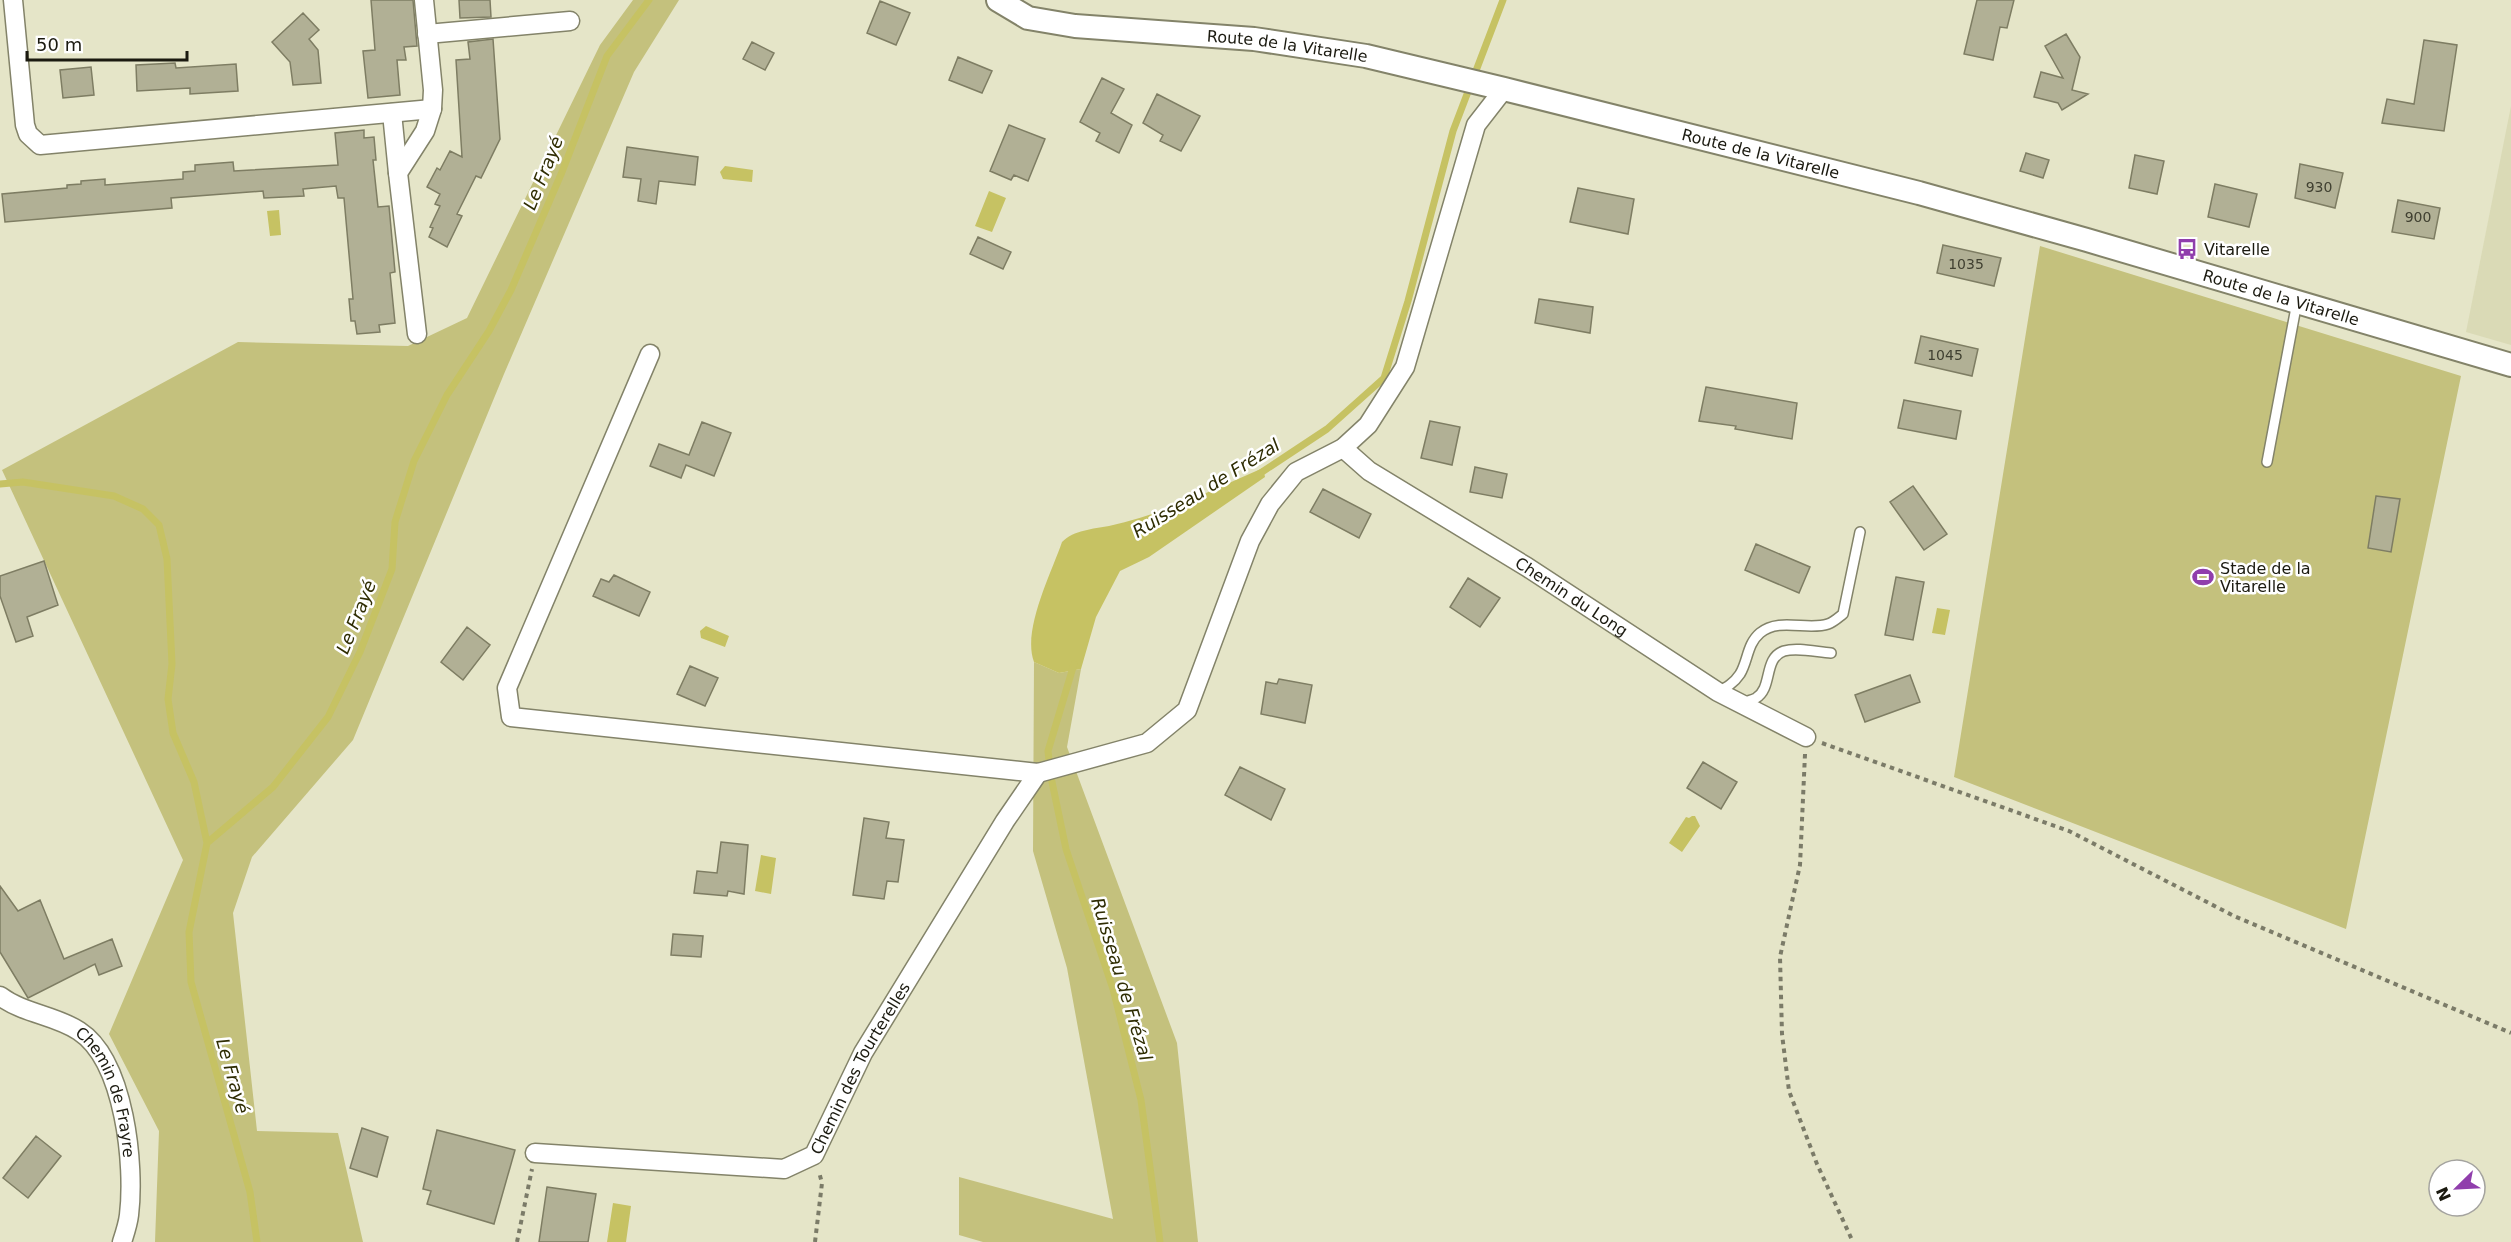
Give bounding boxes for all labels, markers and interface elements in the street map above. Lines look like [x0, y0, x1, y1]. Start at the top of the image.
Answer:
scale bar [27, 24, 188, 62]
street label: Route de la Vitarelle [1206, 26, 1369, 66]
text: 50 m [36, 34, 82, 55]
street label: Route de la Vitarelle [1680, 124, 1842, 182]
water label: Le Frayé [519, 133, 567, 213]
house number: 930 [2306, 179, 2332, 195]
house number: 900 [2405, 209, 2431, 225]
bus stop icon: Vitarelle [2175, 237, 2199, 261]
place label: Vitarelle [2204, 240, 2270, 259]
house number: 1035 [1948, 256, 1984, 272]
street label: Route de la Vitarelle [2201, 265, 2362, 329]
house number: 1045 [1927, 347, 1963, 363]
water label: Ruisseau de Frézal [1129, 434, 1283, 542]
street label: Chemin du Long [1512, 553, 1632, 640]
place label: Stade de la Vitarelle [2220, 559, 2311, 596]
sports icon: Stade de la Vitarelle [2191, 565, 2215, 589]
water label: Le Frayé [332, 577, 380, 657]
water label: Ruisseau de Frézal [1087, 895, 1157, 1063]
street label: Chemin des Tourterelles [806, 978, 914, 1157]
street label: Chemin de Frayre [72, 1022, 139, 1158]
water label: Le Frayé [212, 1036, 254, 1116]
north arrow [2427, 1158, 2487, 1218]
text: N [2432, 1184, 2455, 1204]

